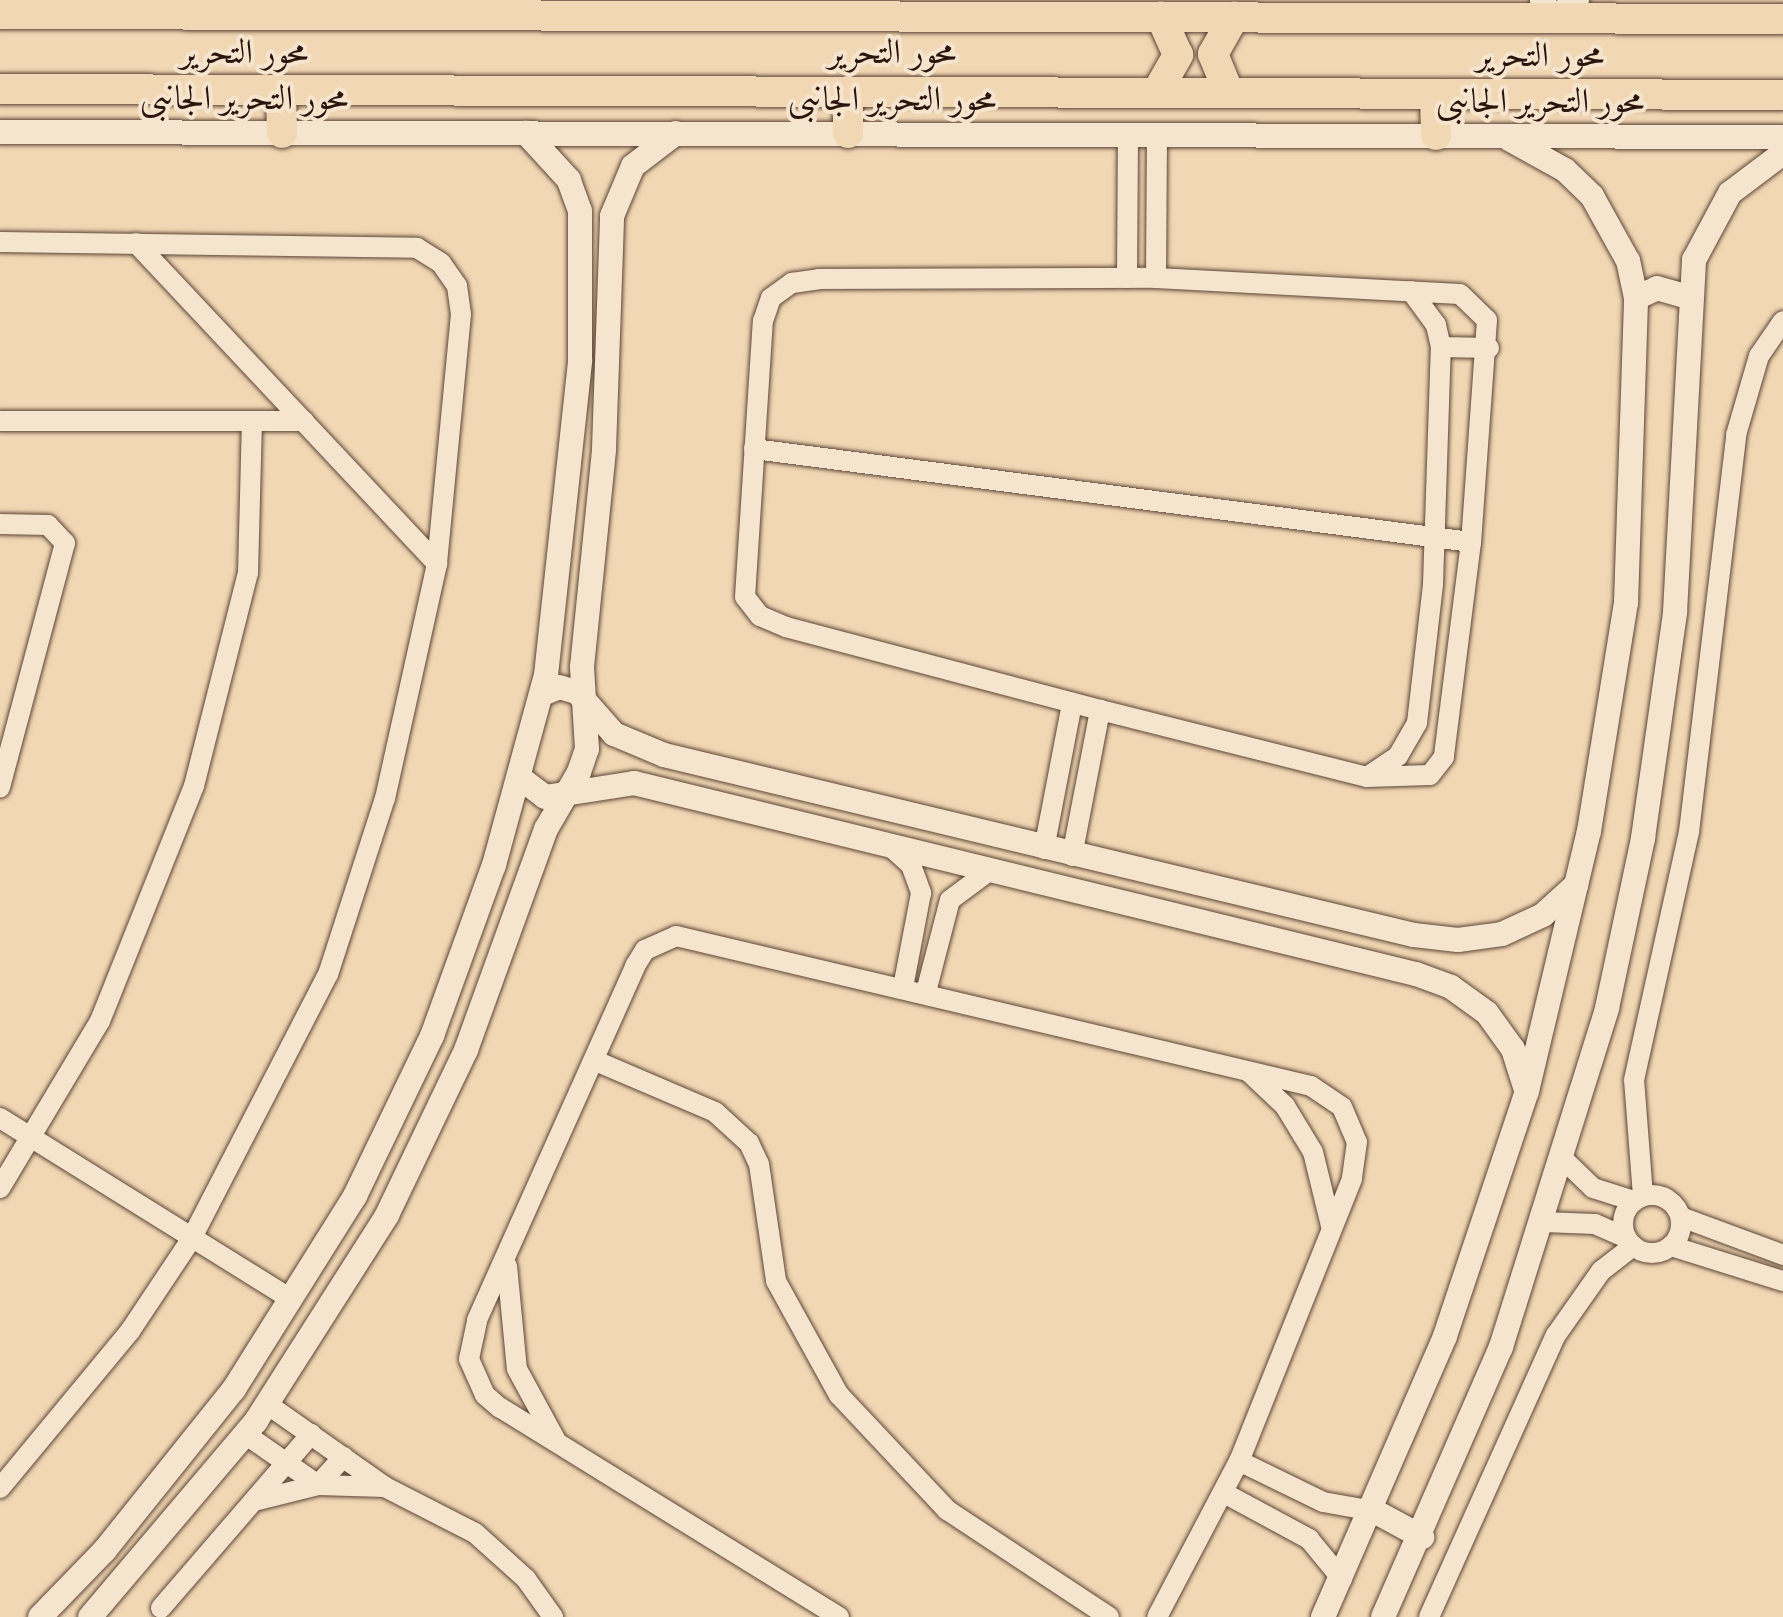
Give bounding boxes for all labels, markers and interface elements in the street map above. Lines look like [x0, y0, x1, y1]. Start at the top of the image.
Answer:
street label: محور التحرير [180, 33, 308, 73]
street label: محور التحرير [828, 33, 956, 73]
street label: محور التحرير [1476, 36, 1604, 76]
street label: محور التحرير الجانبى [140, 79, 348, 119]
street label: محور التحرير الجانبى [788, 80, 996, 120]
street label: محور التحرير الجانبى [1436, 82, 1644, 122]

